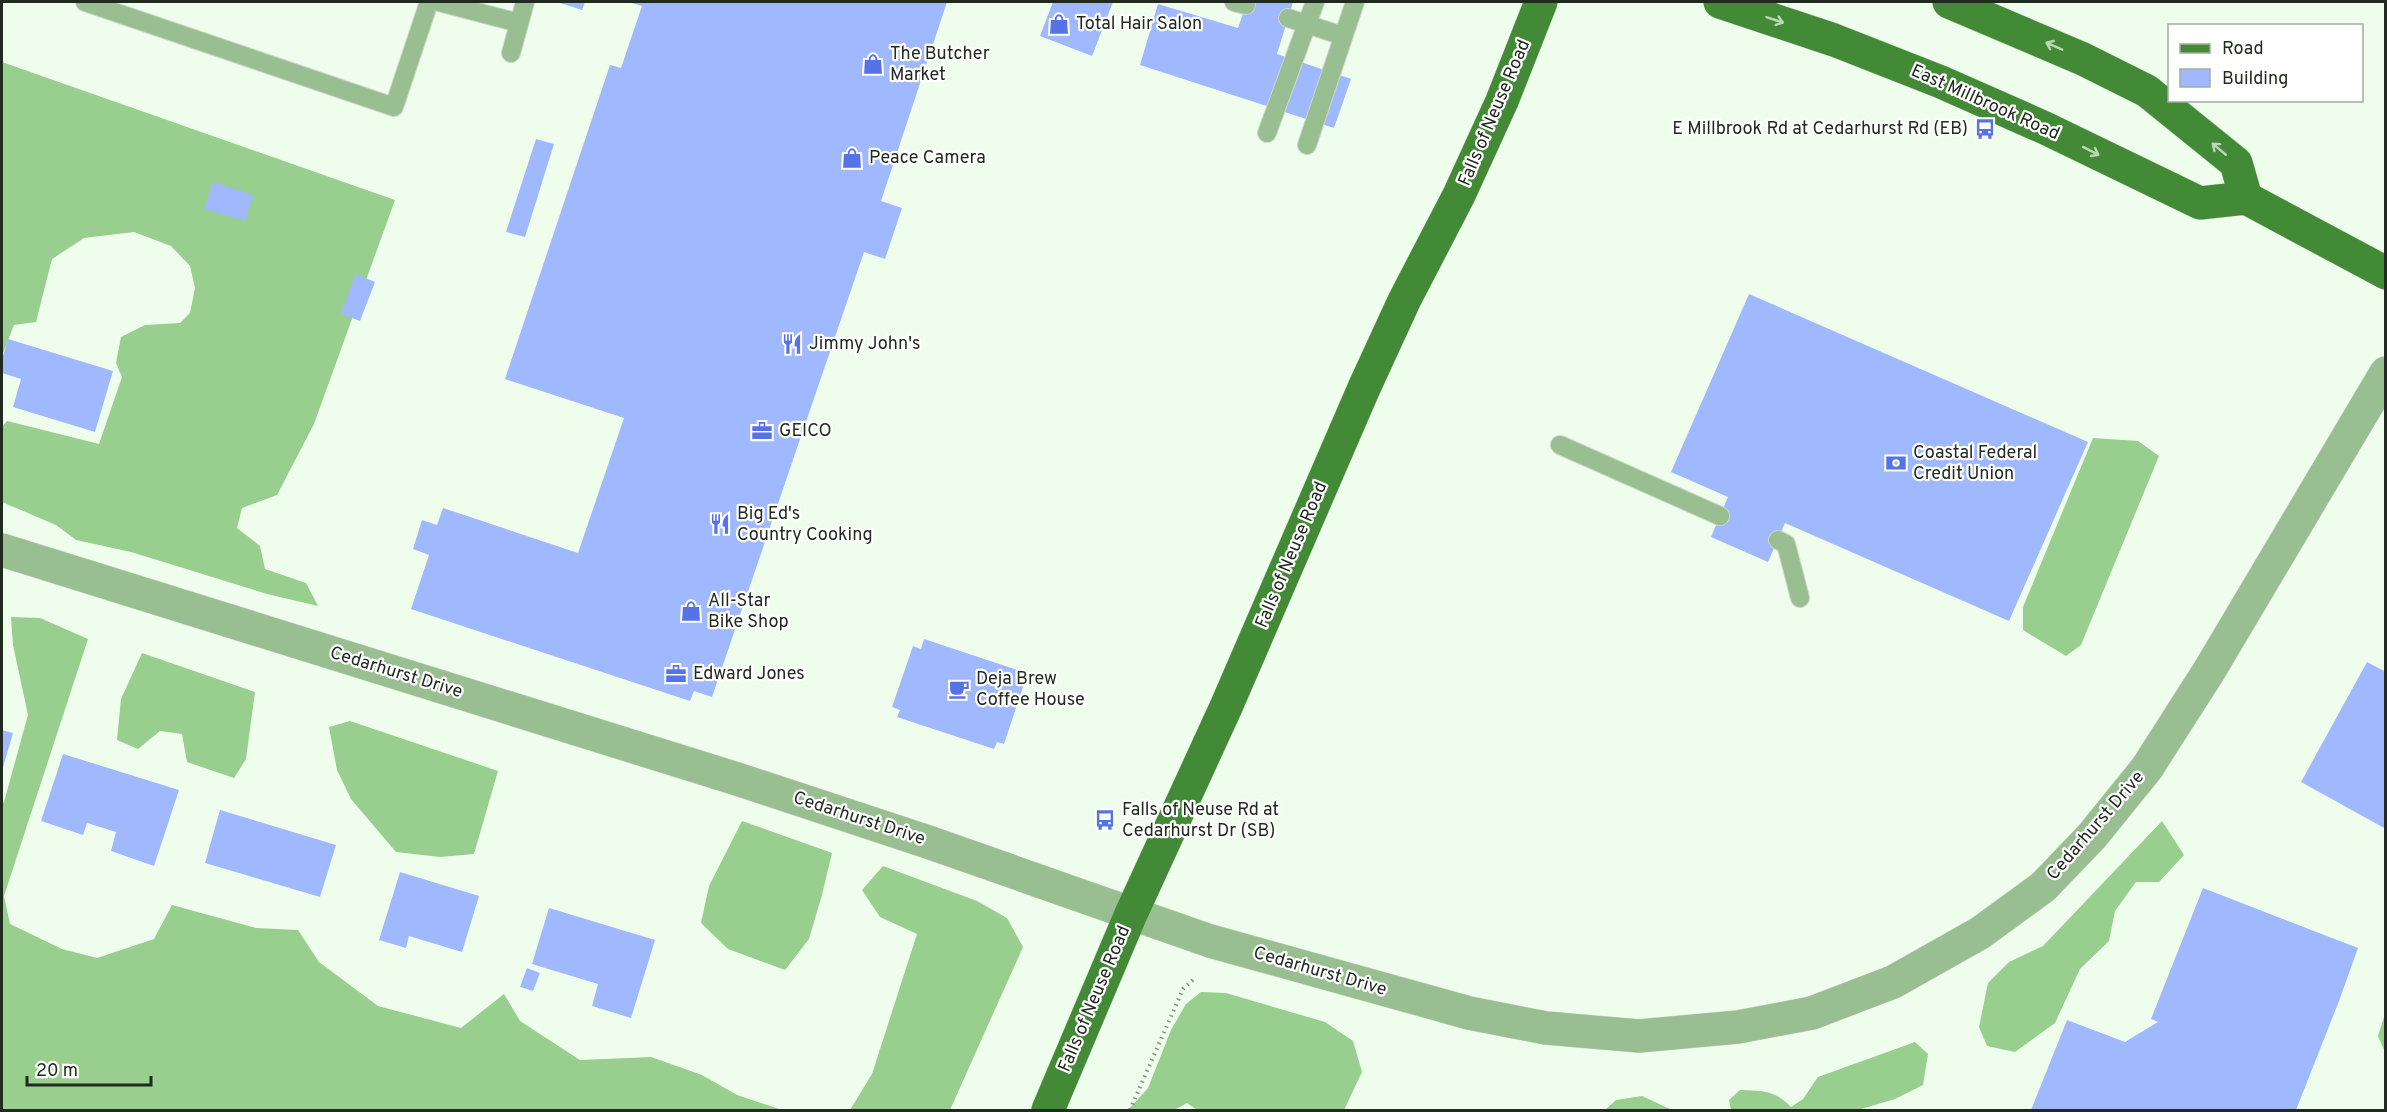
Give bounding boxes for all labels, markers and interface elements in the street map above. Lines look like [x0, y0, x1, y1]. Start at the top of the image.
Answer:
shop icon: Total Hair Salon [1047, 12, 1071, 36]
place label: Total Hair Salon [1076, 13, 1202, 36]
one-way arrow [1766, 15, 1785, 26]
legend [2168, 24, 2363, 102]
street label: Falls of Neuse Road [1454, 36, 1536, 190]
text: Road [2222, 38, 2264, 61]
one-way arrow [2045, 40, 2063, 51]
place label: The Butcher Market [890, 43, 990, 87]
shop icon: The Butcher Market [861, 52, 885, 76]
street label: East Millbrook Road [1907, 60, 2063, 146]
text: Building [2222, 68, 2288, 91]
bus stop icon: E Millbrook Rd at Cedarhurst Rd (EB) [1973, 117, 1997, 141]
place label: E Millbrook Rd at Cedarhurst Rd (EB) [1672, 118, 1968, 141]
one-way arrow [2211, 142, 2227, 155]
one-way arrow [2082, 145, 2100, 157]
shop icon: Peace Camera [840, 146, 864, 170]
place label: Peace Camera [869, 147, 986, 170]
restaurant icon: Jimmy John's [780, 332, 804, 356]
place label: Jimmy John's [809, 333, 921, 356]
office icon: GEICO [750, 419, 774, 443]
place label: GEICO [779, 420, 832, 443]
place label: Coastal Federal Credit Union [1913, 442, 2037, 486]
bank icon: Coastal Federal Credit Union [1884, 451, 1908, 475]
street label: Falls of Neuse Road [1251, 478, 1333, 632]
place label: Big Ed's Country Cooking [737, 503, 873, 547]
restaurant icon: Big Ed's Country Cooking [708, 512, 732, 536]
place label: All-Star Bike Shop [708, 590, 789, 634]
shop icon: All-Star Bike Shop [679, 599, 703, 623]
street label: Cedarhurst Drive [327, 642, 465, 704]
office icon: Edward Jones [664, 662, 688, 686]
place label: Edward Jones [693, 663, 805, 686]
place label: Deja Brew Coffee House [976, 668, 1085, 712]
cafe icon: Deja Brew Coffee House [947, 677, 971, 701]
street label: Cedarhurst Drive [2042, 767, 2150, 885]
street label: Cedarhurst Drive [790, 787, 928, 851]
place label: Falls of Neuse Rd at Cedarhurst Dr (SB) [1122, 799, 1279, 843]
bus stop icon: Falls of Neuse Rd at Cedarhurst Dr (SB) [1093, 808, 1117, 832]
street label: Falls of Neuse Road [1054, 922, 1136, 1076]
street label: Cedarhurst Drive [1251, 942, 1389, 1002]
scale bar [27, 1049, 152, 1087]
text: 20 m [36, 1060, 78, 1083]

